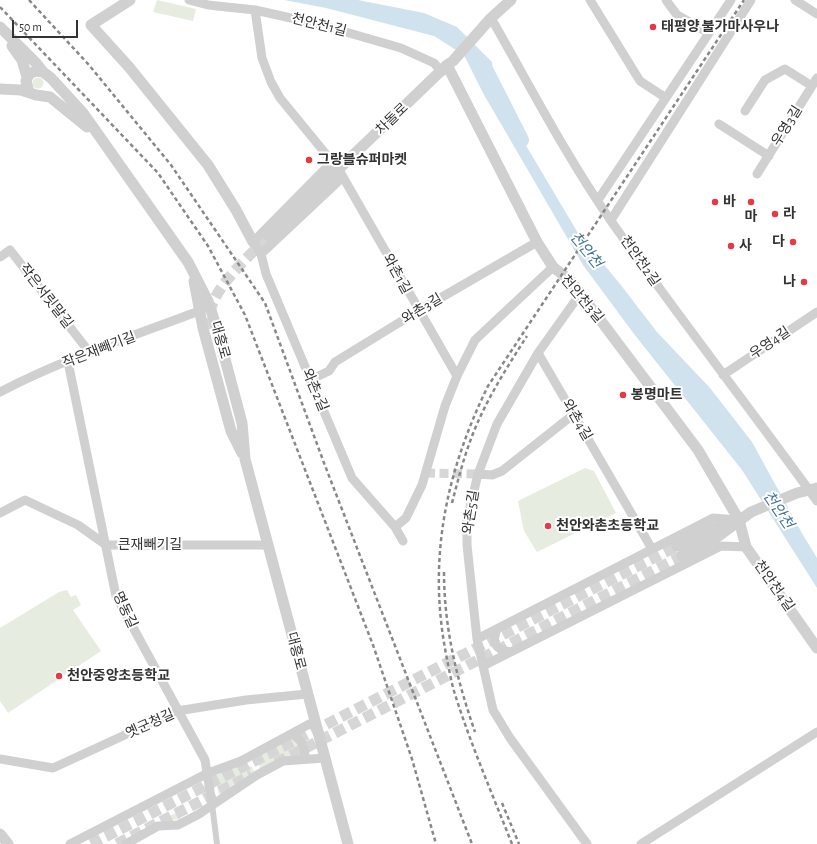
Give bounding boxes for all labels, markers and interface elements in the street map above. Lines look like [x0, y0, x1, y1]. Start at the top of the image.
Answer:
street label: 천안천1길 [290, 10, 348, 40]
scale bar [14, 12, 80, 38]
place label: 태평양 불가마사우나 [661, 19, 779, 35]
text: 50 m [19, 21, 42, 33]
marker: 태평양 불가마사우나 [648, 22, 658, 32]
street label: 차돌로 [372, 100, 412, 138]
street label: 우영3길 [768, 103, 806, 149]
place label: 그랑블슈퍼마켓 [317, 152, 407, 168]
marker: 그랑블슈퍼마켓 [304, 155, 314, 165]
place label: 바 [723, 194, 736, 210]
marker: 바 [710, 197, 720, 207]
marker: 마 [746, 197, 756, 207]
place label: 라 [783, 206, 796, 222]
place label: 마 [745, 209, 757, 225]
marker: 라 [770, 209, 780, 219]
water label: 천안천 [566, 228, 606, 272]
street label: 천안천2길 [617, 232, 663, 290]
place label: 다 [772, 234, 785, 250]
marker: 다 [788, 237, 798, 247]
place label: 사 [739, 238, 752, 254]
marker: 사 [726, 241, 736, 251]
street label: 와촌1길 [379, 251, 415, 297]
street label: 작은서릿말길 [16, 260, 76, 332]
street label: 천안천3길 [557, 272, 607, 326]
place label: 나 [783, 274, 796, 290]
marker: 나 [799, 277, 809, 287]
street label: 와촌3길 [399, 290, 445, 328]
street label: 대흥로 [207, 319, 233, 361]
street label: 우영4길 [746, 323, 794, 363]
street label: 작은재빼기길 [60, 328, 138, 372]
street label: 와촌2길 [298, 366, 332, 414]
place label: 봉명마트 [631, 387, 683, 403]
marker: 봉명마트 [618, 390, 628, 400]
street label: 와촌4길 [558, 396, 596, 444]
water label: 천안천 [759, 488, 797, 532]
street label: 와촌5길 [459, 489, 483, 535]
place label: 천안와촌초등학교 [556, 518, 659, 534]
marker: 천안와촌초등학교 [543, 521, 553, 531]
street label: 큰재빼기길 [118, 537, 182, 553]
street label: 천안천4길 [750, 557, 798, 615]
street label: 명동길 [109, 589, 141, 631]
street label: 대흥로 [283, 630, 309, 672]
place label: 천안중앙초등학교 [67, 668, 170, 684]
marker: 천안중앙초등학교 [54, 671, 64, 681]
street label: 옛군청길 [123, 706, 177, 742]

